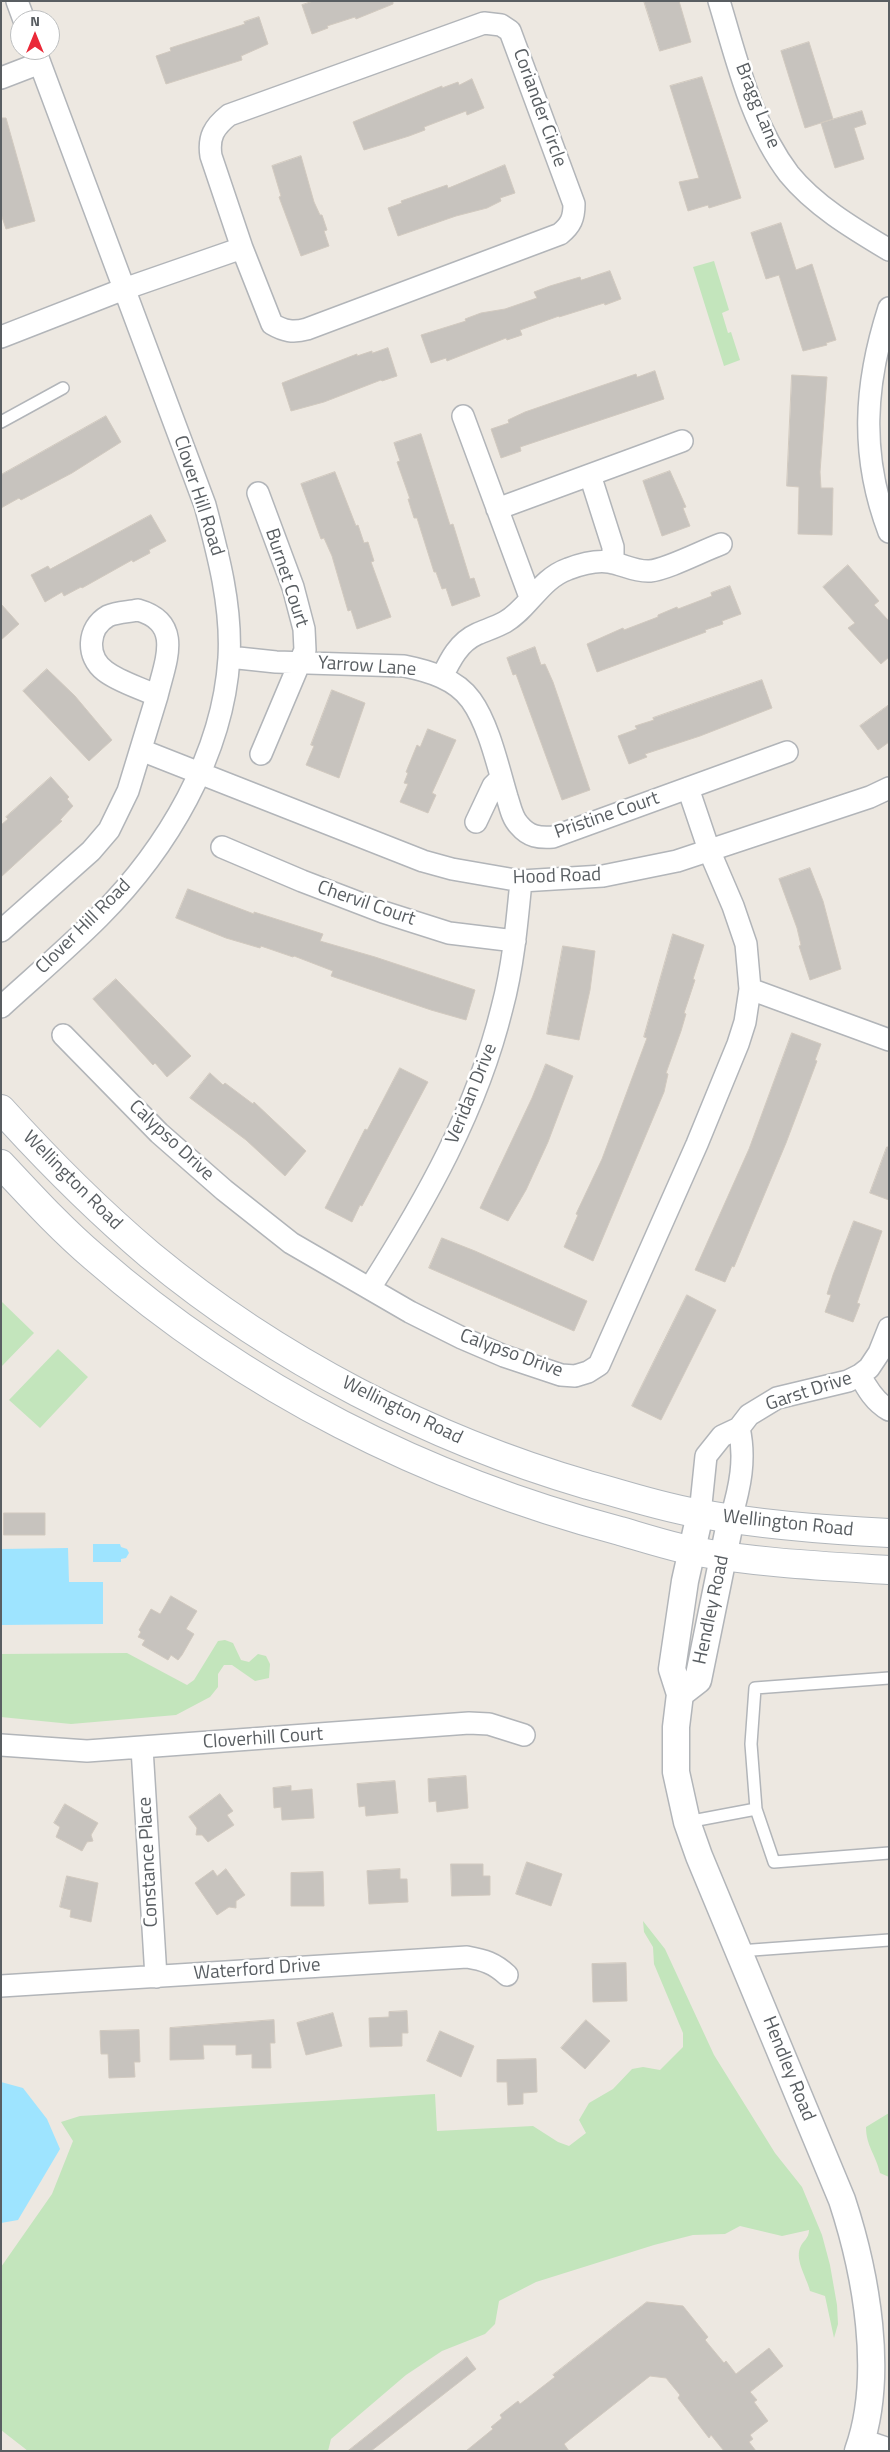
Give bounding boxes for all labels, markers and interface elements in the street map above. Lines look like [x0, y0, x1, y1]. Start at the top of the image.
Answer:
north arrow [10, 10, 60, 60]
text: N [30, 10, 40, 31]
street label: Coriander Circle [507, 46, 571, 170]
street label: Bragg Lane [730, 60, 784, 152]
street label: Clover Hill Road [168, 433, 228, 559]
street label: Burnet Court [259, 526, 313, 630]
street label: Yarrow Lane [317, 652, 417, 682]
street label: Pristine Court [552, 787, 662, 845]
street label: Hood Road [513, 864, 601, 890]
street label: Clover Hill Road [32, 875, 136, 979]
street label: Chervil Court [314, 877, 418, 931]
street label: Veridan Drive [442, 1040, 502, 1148]
street label: Calypso Drive [124, 1096, 218, 1186]
street label: Wellington Road [18, 1127, 126, 1235]
street label: Calypso Drive [456, 1325, 566, 1383]
street label: Garst Drive [763, 1367, 855, 1417]
street label: Wellington Road [338, 1372, 466, 1450]
street label: Wellington Road [722, 1506, 854, 1542]
street label: Hendley Road [689, 1553, 735, 1667]
street label: Cloverhill Court [202, 1723, 324, 1755]
street label: Constance Place [134, 1796, 164, 1928]
street label: Waterford Drive [193, 1954, 321, 1986]
street label: Hendley Road [757, 2013, 819, 2125]

